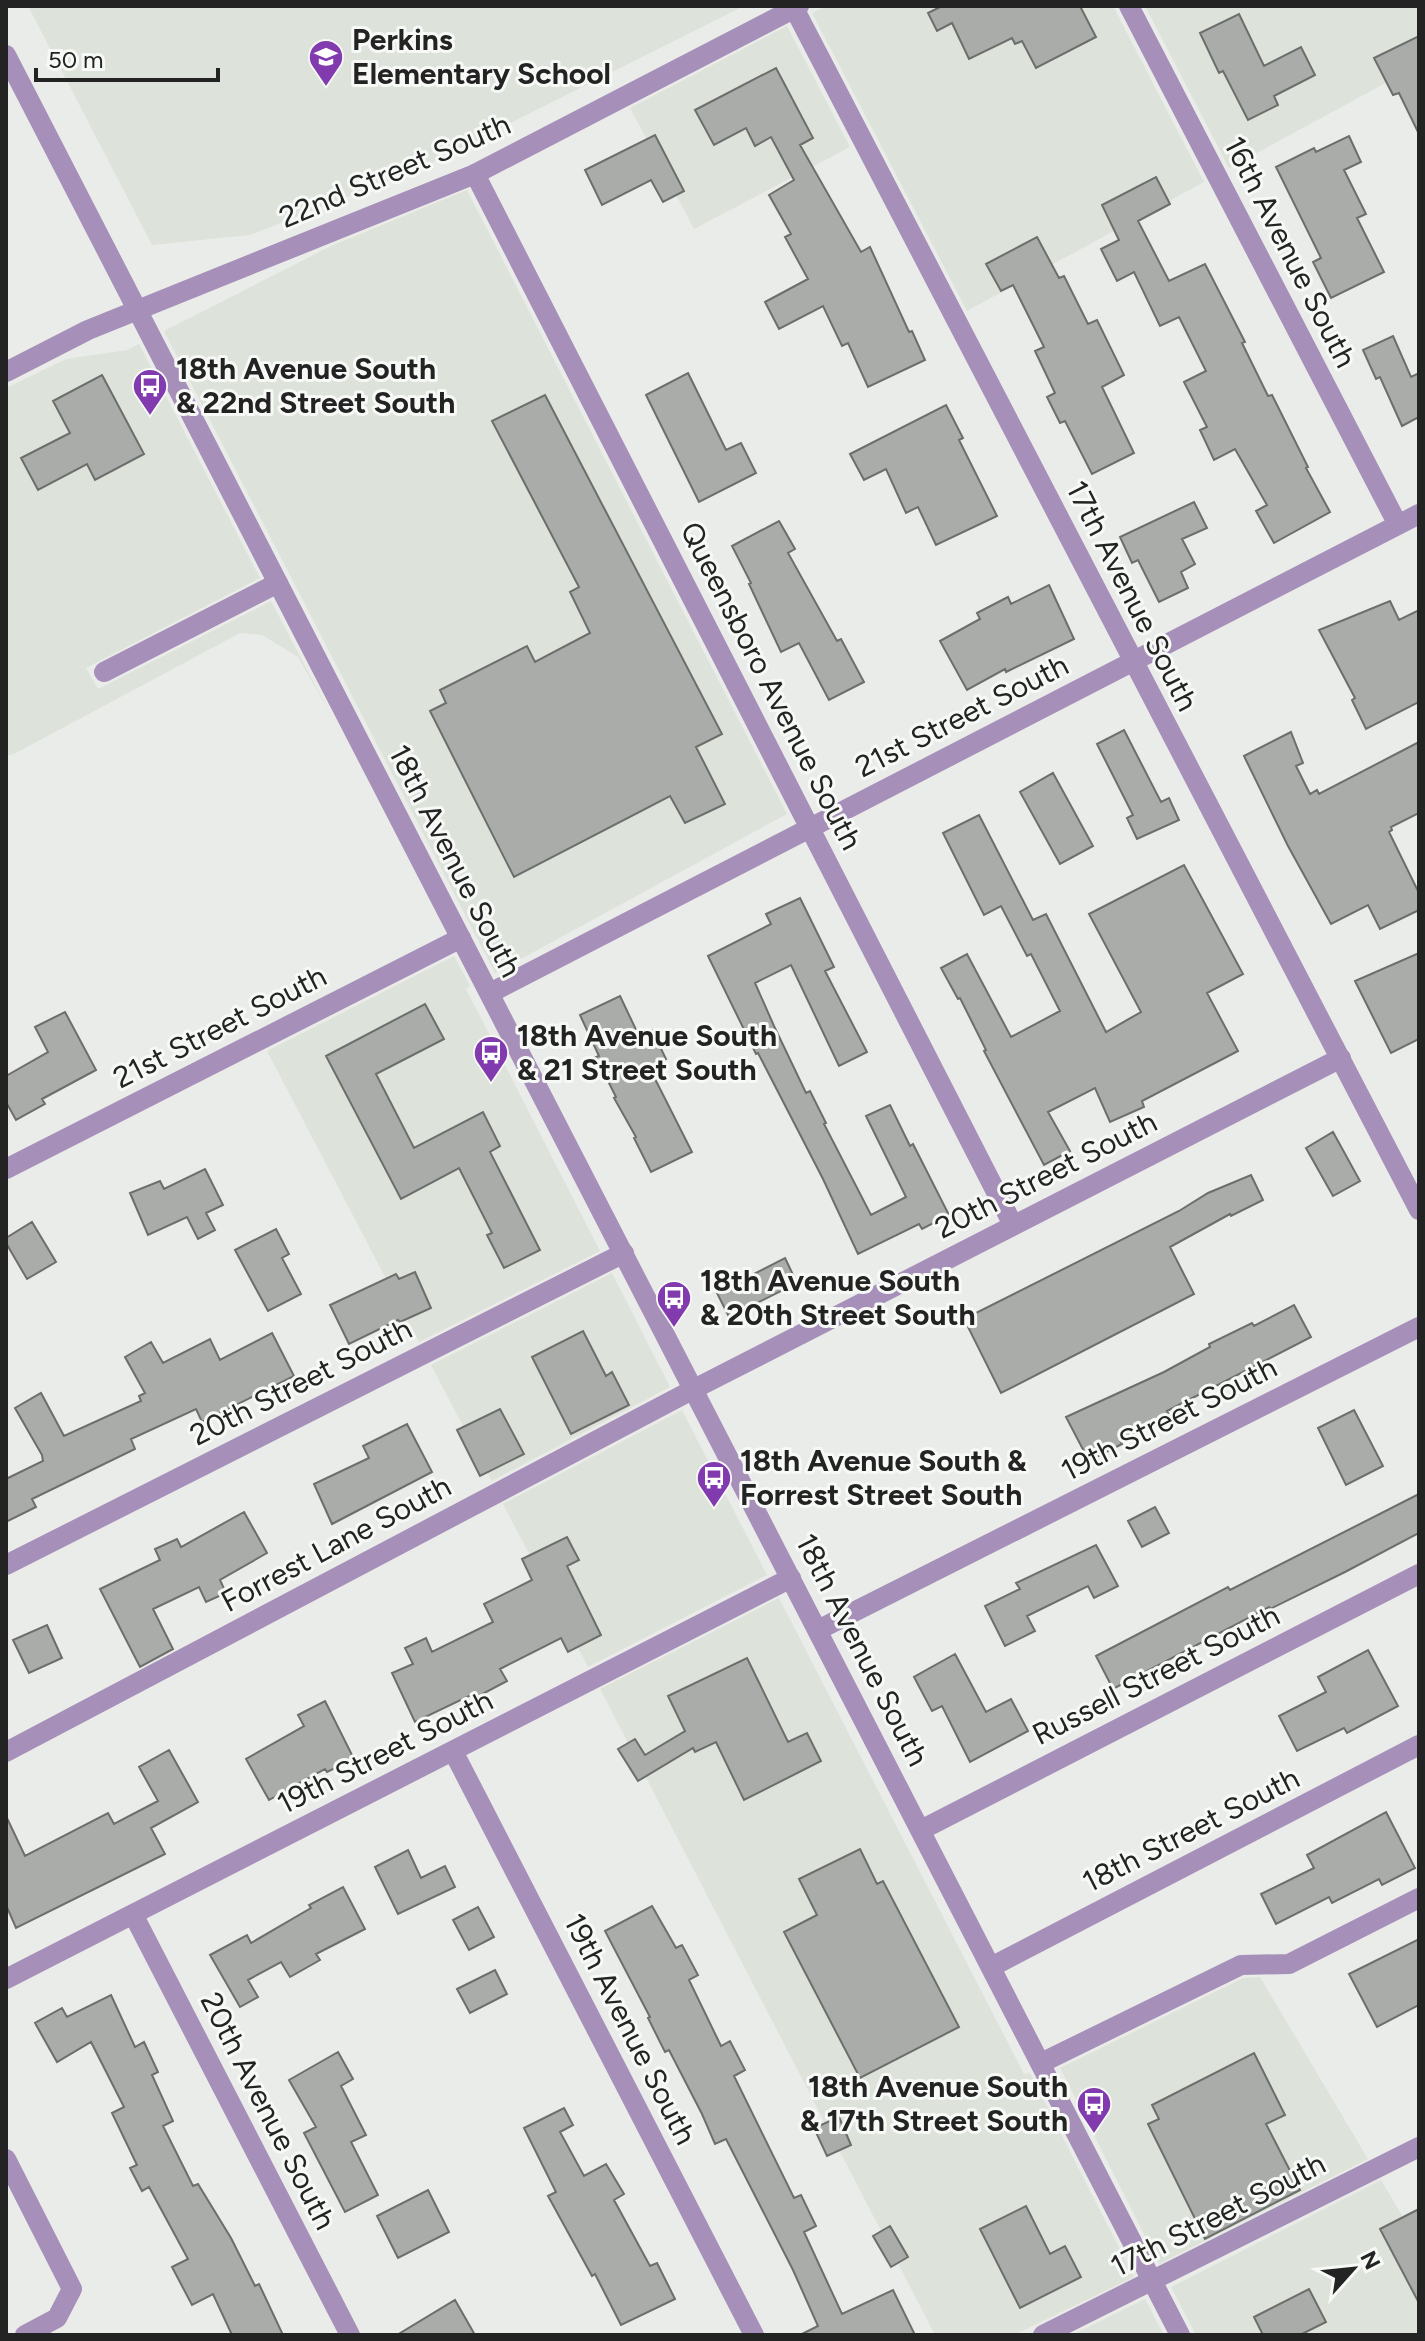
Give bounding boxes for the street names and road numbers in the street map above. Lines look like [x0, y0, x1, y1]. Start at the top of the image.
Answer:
street label: 22nd Street South [274, 105, 516, 236]
street label: 16th Avenue South [1216, 130, 1365, 373]
street label: 17th Avenue South [1058, 474, 1206, 717]
street label: Queensboro Avenue South [673, 516, 870, 856]
street label: 21st Street South [849, 646, 1074, 785]
street label: 18th Avenue South [381, 738, 530, 983]
street label: 21st Street South [107, 957, 332, 1096]
street label: 20th Street South [929, 1103, 1163, 1246]
street label: 20th Street South [184, 1310, 418, 1453]
street label: 19th Street South [1055, 1348, 1283, 1489]
street label: Forrest Lane South [215, 1467, 457, 1620]
street label: 18th Avenue South [788, 1527, 937, 1772]
street label: Russell Street South [1026, 1596, 1286, 1753]
street label: 19th Street South [271, 1681, 499, 1822]
street label: 18th Street South [1076, 1759, 1305, 1900]
street label: 19th Avenue South [556, 1907, 705, 2150]
street label: 20th Avenue South [193, 1986, 344, 2235]
street label: 17th Street South [1104, 2144, 1331, 2285]

